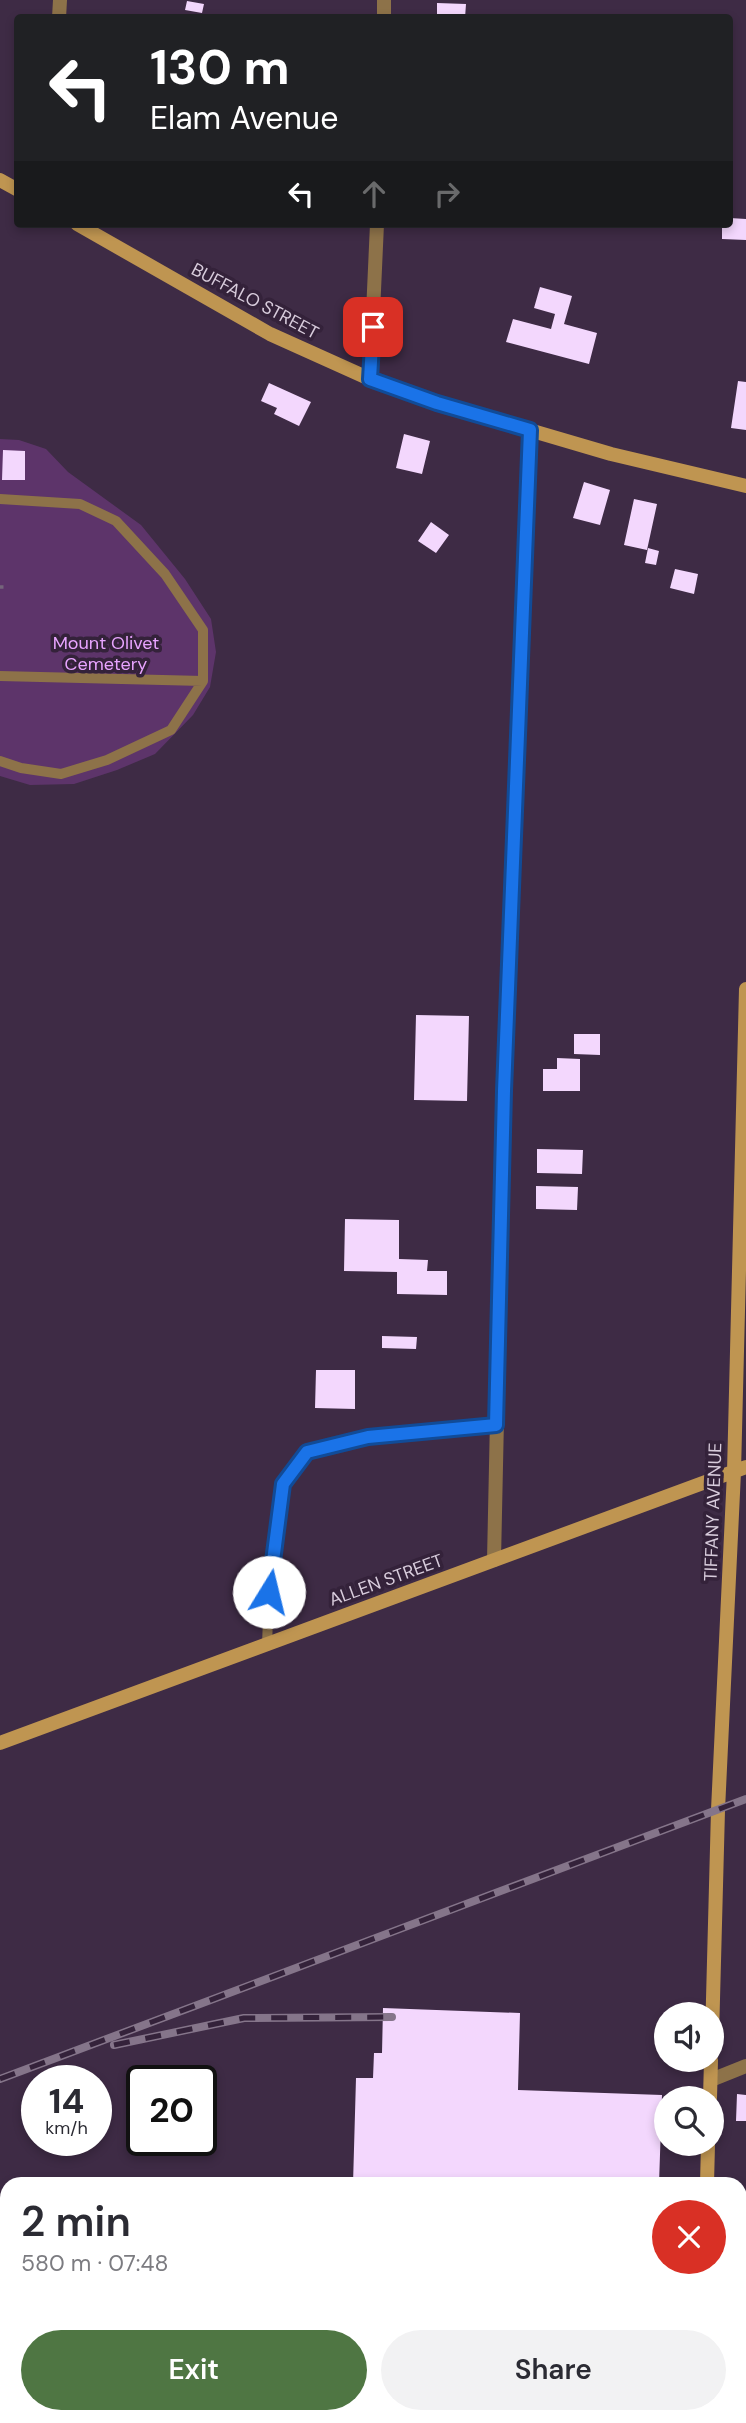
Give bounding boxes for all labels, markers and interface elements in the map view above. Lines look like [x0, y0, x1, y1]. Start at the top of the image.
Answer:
text: 130 m [150, 35, 290, 99]
icon: left [35, 42, 126, 133]
text: Elam Avenue [150, 97, 338, 139]
icon: left [282, 175, 320, 213]
icon: ahead [355, 175, 393, 213]
icon: right [428, 175, 466, 213]
street label: BUFFALO STREET [187, 257, 323, 345]
pin [343, 297, 403, 357]
icon: arrive [354, 308, 392, 346]
park label: Mount Olivet Cemetery [53, 631, 159, 676]
street label: TIFFANY AVENUE [699, 1442, 727, 1582]
street label: ALLEN STREET [326, 1548, 446, 1612]
position arrow [232, 1555, 306, 1629]
map controls [654, 2002, 724, 2156]
button: sound [654, 2002, 724, 2072]
speed limit sign: 20 [126, 2065, 217, 2156]
text: 14 [49, 2078, 84, 2124]
button: search [654, 2086, 724, 2156]
text: km/h [45, 2116, 88, 2140]
text: 2 min [21, 2194, 131, 2249]
button: close [652, 2200, 726, 2274]
text: 580 m · 07:48 [21, 2248, 168, 2278]
button: Exit [21, 2330, 367, 2410]
button: Share [381, 2330, 726, 2410]

